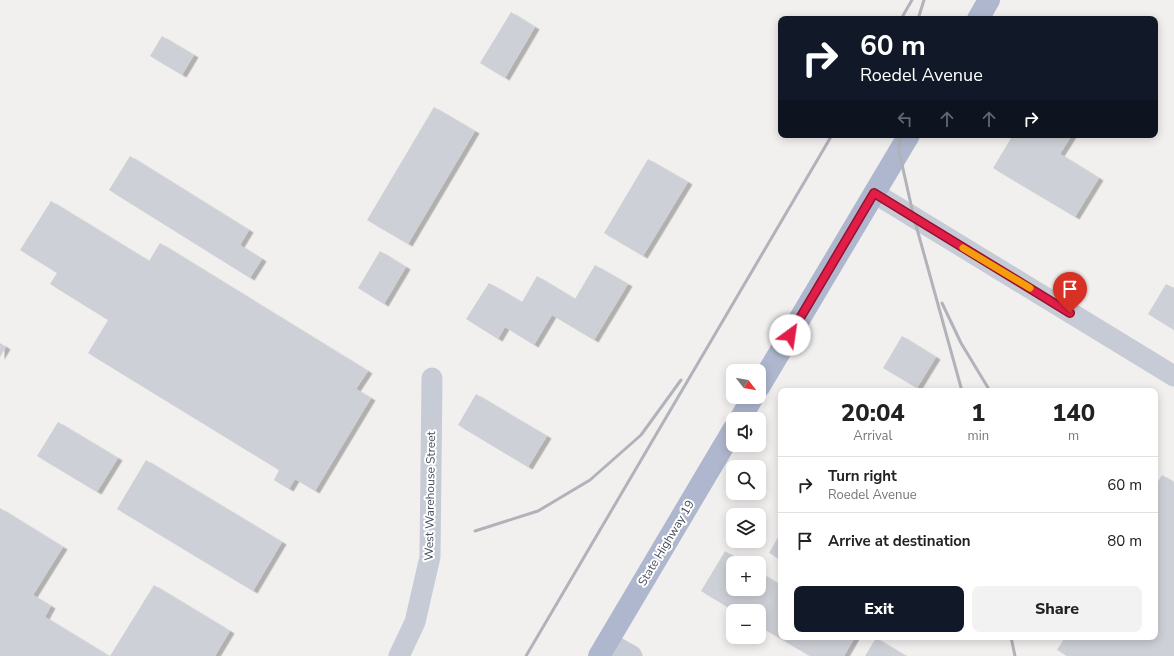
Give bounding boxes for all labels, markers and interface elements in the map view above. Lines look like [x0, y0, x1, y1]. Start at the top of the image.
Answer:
text: 60 m [860, 27, 926, 65]
icon: right [794, 32, 846, 84]
text: Roedel Avenue [860, 63, 983, 87]
icon: left [894, 108, 916, 130]
icon: ahead [936, 108, 958, 130]
icon: ahead [978, 108, 1000, 130]
icon: right [1020, 108, 1042, 130]
pin [1053, 272, 1087, 313]
icon: arrive [1059, 278, 1081, 300]
position arrow [769, 314, 811, 356]
north arrow [726, 364, 766, 404]
map controls [726, 364, 766, 644]
text: 20:04 [841, 397, 905, 429]
text: 1 [971, 397, 986, 429]
text: 140 [1052, 397, 1095, 429]
button: sound [726, 412, 766, 452]
text: Arrival [853, 427, 892, 445]
text: min [968, 427, 989, 445]
text: m [1068, 427, 1079, 445]
street label: West Warehouse Street [421, 430, 439, 561]
button: search [726, 460, 766, 500]
text: Turn right [828, 466, 897, 486]
icon: right [794, 474, 816, 496]
text: 60 m [1107, 475, 1142, 495]
text: Roedel Avenue [828, 486, 917, 504]
street label: State Highway 19 [634, 497, 698, 589]
button: layers [726, 508, 766, 548]
icon: arrive [794, 530, 816, 552]
text: Arrive at destination [828, 531, 971, 551]
text: 80 m [1107, 531, 1142, 551]
button: + [726, 556, 766, 596]
button: Exit [794, 586, 964, 632]
button: Share [972, 586, 1142, 632]
button: − [726, 604, 766, 644]

